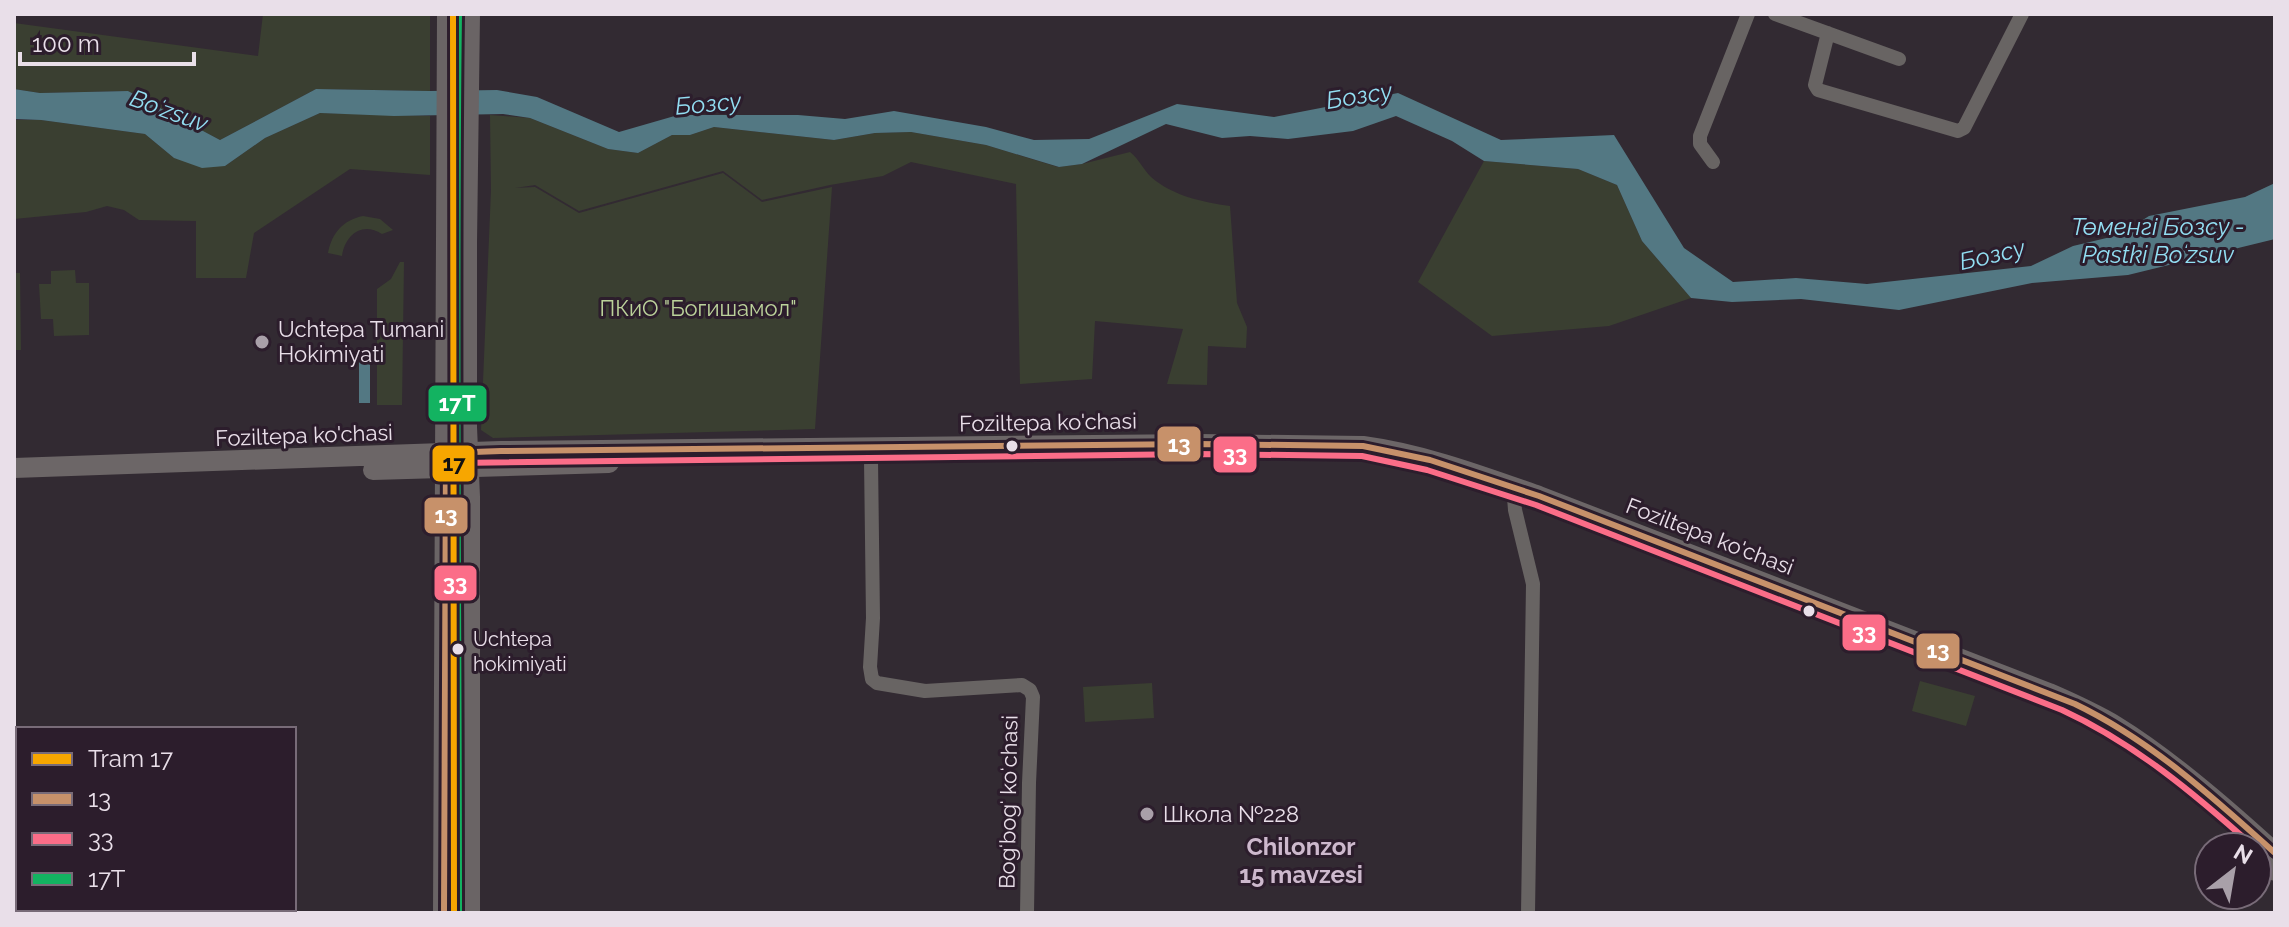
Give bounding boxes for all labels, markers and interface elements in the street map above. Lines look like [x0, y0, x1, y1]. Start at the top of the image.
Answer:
scale bar [20, 16, 194, 66]
text: 100 m [32, 29, 100, 58]
water label: Бозсу [1324, 76, 1395, 115]
water label: Boʻzsuv [126, 83, 212, 138]
water label: Бозсу [674, 86, 744, 121]
water label: Төменгі Бозсу - Pastki Boʻzsuv [2071, 212, 2245, 269]
water label: Бозсу [1956, 233, 2029, 276]
park label: ПКиО "Богишамол" [599, 295, 797, 321]
place label: Uchtepa Tumani Hokimiyati [278, 316, 444, 367]
marker: Uchtepa Tumani Hokimiyati [253, 333, 271, 351]
line badge: 17T [427, 384, 488, 423]
text: 17T [438, 390, 476, 416]
street label: Foziltepa ko'chasi [959, 407, 1137, 437]
street label: Foziltepa ko'chasi [215, 419, 393, 451]
line badge: 13 [1156, 425, 1202, 463]
text: 13 [1167, 431, 1191, 457]
line badge: 33 [1212, 435, 1258, 474]
unlabelled marker [1004, 438, 1020, 454]
text: 33 [1223, 441, 1247, 467]
line badge: 17 [431, 444, 476, 483]
text: 17 [442, 450, 466, 476]
street label: Foziltepa ko'chasi [1622, 492, 1798, 580]
line badge: 13 [423, 496, 469, 535]
text: 13 [434, 502, 458, 528]
line badge: 33 [433, 564, 478, 602]
text: 33 [443, 570, 467, 596]
unlabelled marker [1801, 603, 1817, 619]
line badge: 33 [1841, 613, 1887, 652]
text: 33 [1852, 619, 1876, 645]
place label: Uchtepa hokimiyati [473, 627, 567, 676]
line badge: 13 [1915, 632, 1961, 670]
text: 13 [1926, 637, 1950, 663]
marker: Uchtepa hokimiyati [450, 641, 466, 657]
street label: Bogʻbogʻ koʻchasi [993, 715, 1023, 889]
legend [16, 727, 296, 911]
text: Tram 17 [88, 744, 173, 773]
text: 13 [88, 784, 111, 813]
place label: Школа №228 [1163, 801, 1299, 827]
marker: Школа №228 [1138, 805, 1156, 823]
text: 33 [88, 824, 114, 853]
north arrow [2193, 831, 2273, 911]
district label: Chilonzor 15 mavzesi [1239, 832, 1363, 889]
text: N [2229, 838, 2257, 869]
text: 17T [88, 864, 126, 893]

